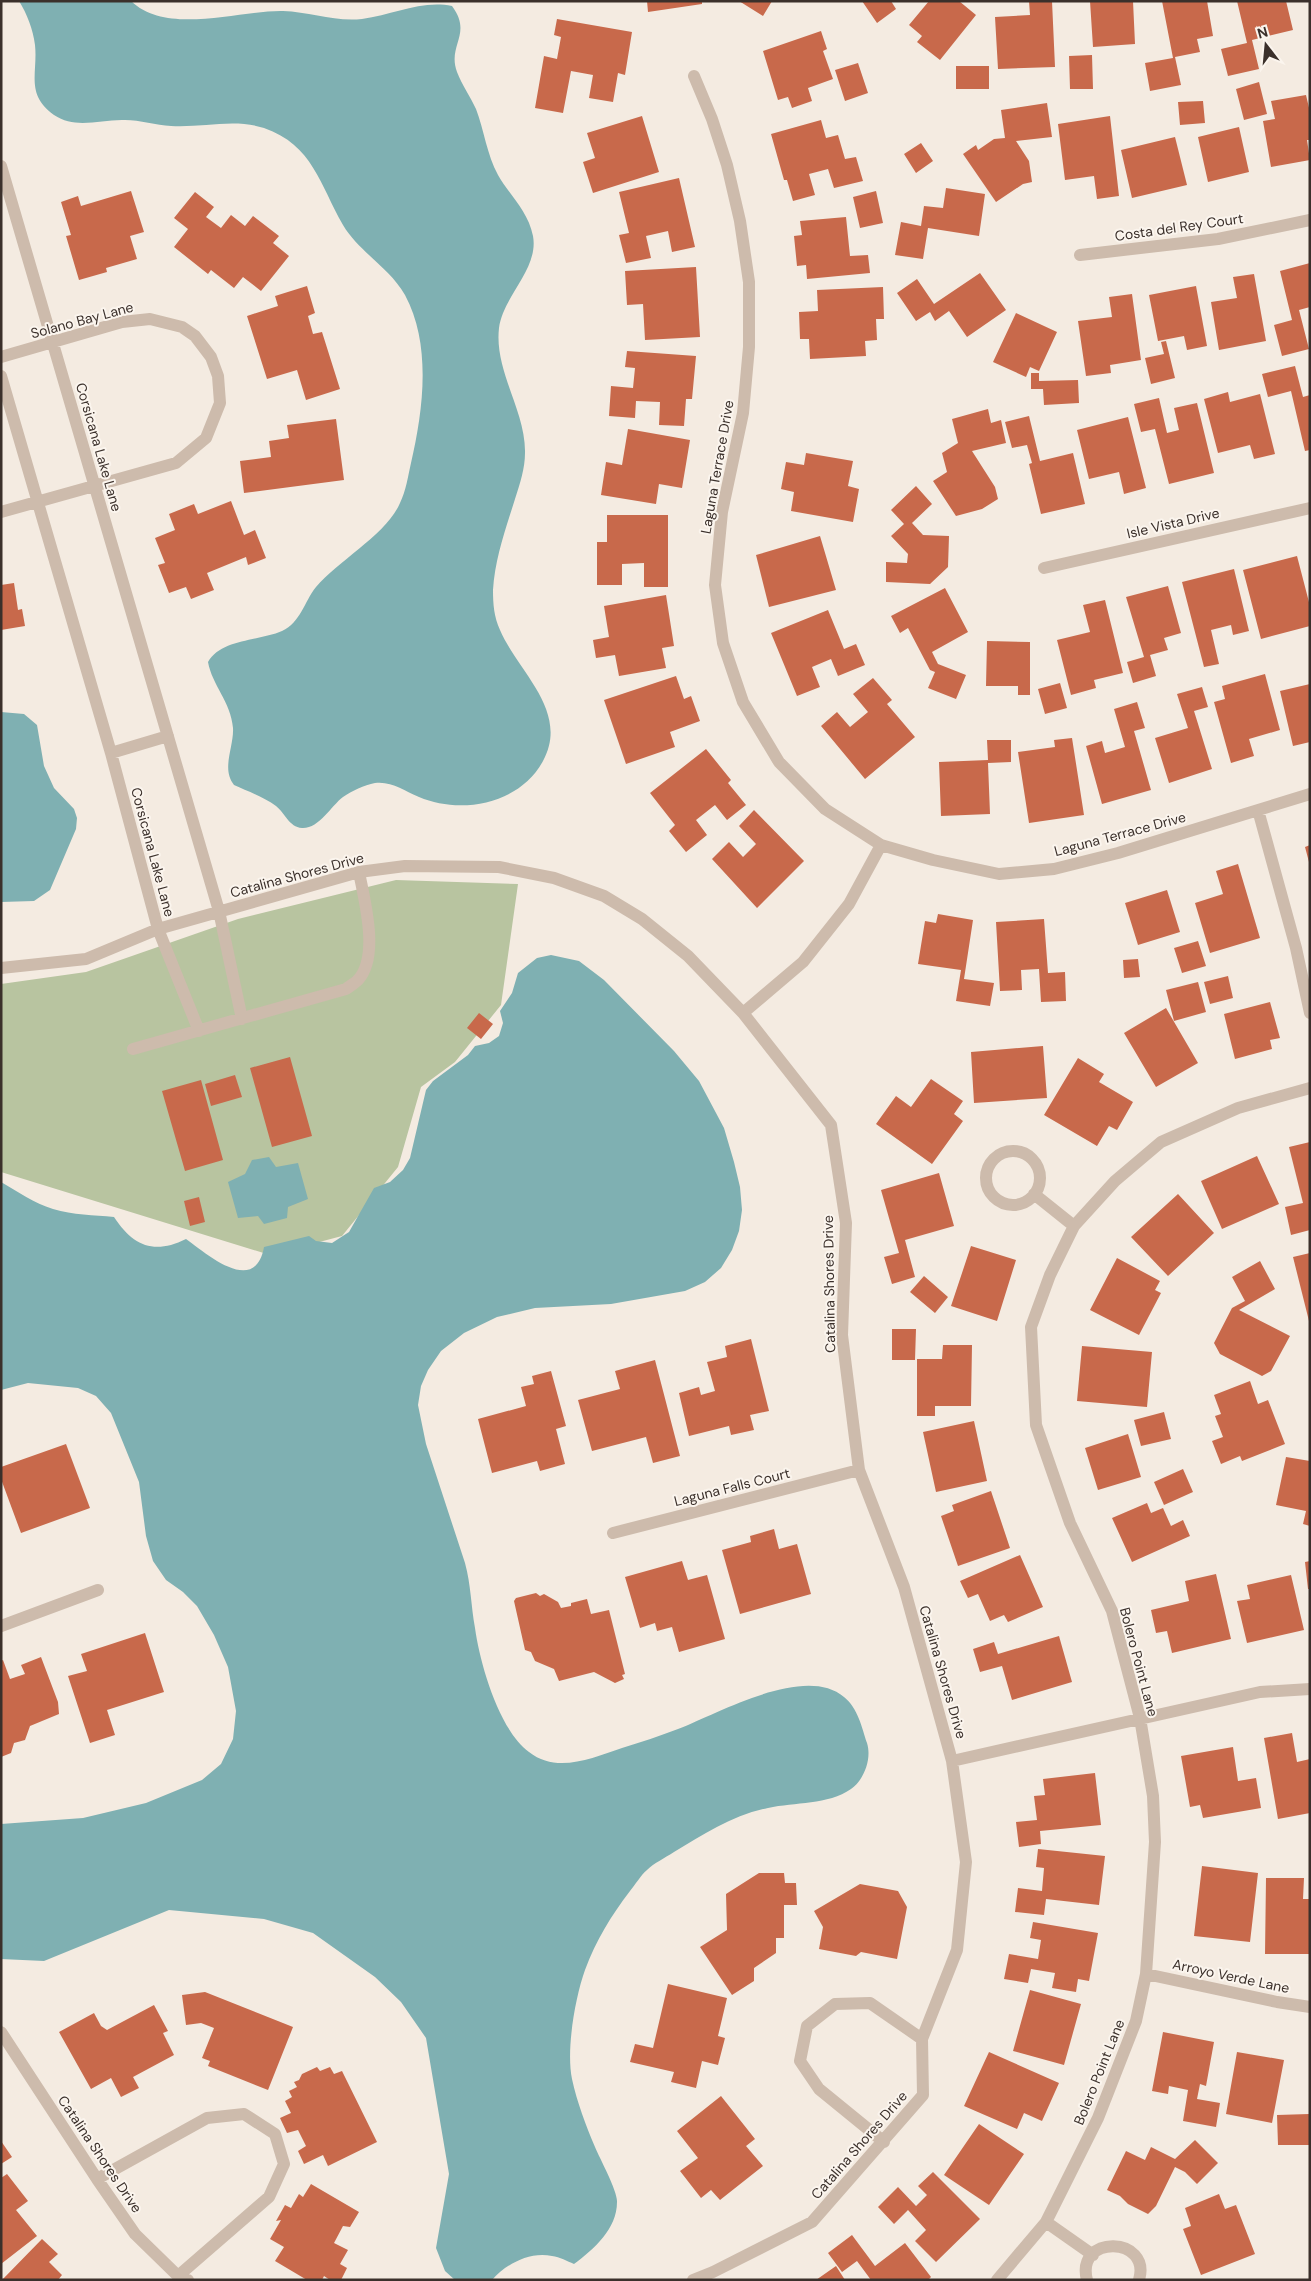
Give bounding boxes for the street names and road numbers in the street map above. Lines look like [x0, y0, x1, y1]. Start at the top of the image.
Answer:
street label: Costa del Rey Court [1114, 209, 1244, 245]
street label: Solano Bay Lane [29, 298, 135, 342]
street label: Corsicana Lake Lane [72, 381, 126, 513]
street label: Laguna Terrace Drive [696, 399, 738, 535]
street label: Isle Vista Drive [1125, 504, 1221, 542]
street label: Corsicana Lake Lane [127, 785, 179, 919]
street label: Laguna Terrace Drive [1052, 808, 1188, 860]
street label: Catalina Shores Drive [228, 848, 366, 902]
street label: Catalina Shores Drive [819, 1215, 839, 1353]
street label: Laguna Falls Court [672, 1464, 792, 1510]
street label: Catalina Shores Drive [915, 1603, 971, 1741]
street label: Bolero Point Lane [1116, 1605, 1162, 1719]
street label: Arroyo Verde Lane [1171, 1955, 1291, 1997]
street label: Bolero Point Lane [1070, 2016, 1128, 2127]
street label: Catalina Shores Drive [807, 2087, 911, 2203]
street label: Catalina Shores Drive [54, 2092, 146, 2216]

